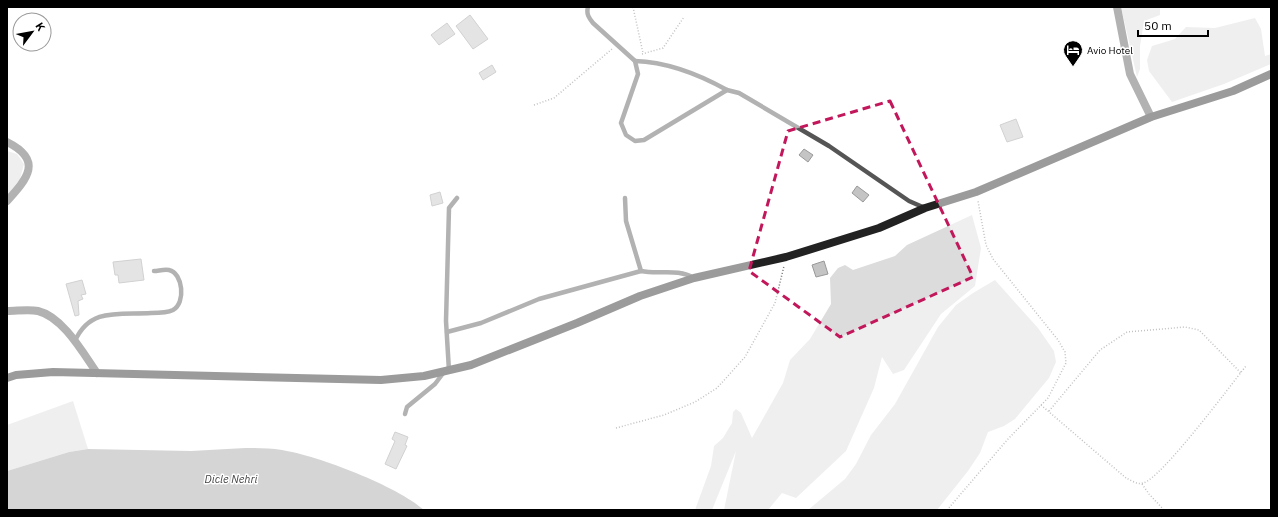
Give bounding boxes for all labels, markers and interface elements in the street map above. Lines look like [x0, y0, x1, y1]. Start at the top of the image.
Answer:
north arrow [12, 12, 52, 52]
scale bar [1138, 12, 1208, 38]
text: 50 m [1144, 18, 1172, 33]
text: K [33, 20, 49, 34]
hotel icon: Avio Hotel [1062, 39, 1084, 67]
place label: Avio Hotel [1087, 44, 1133, 57]
water label: Dicle Nehri [205, 472, 258, 486]

